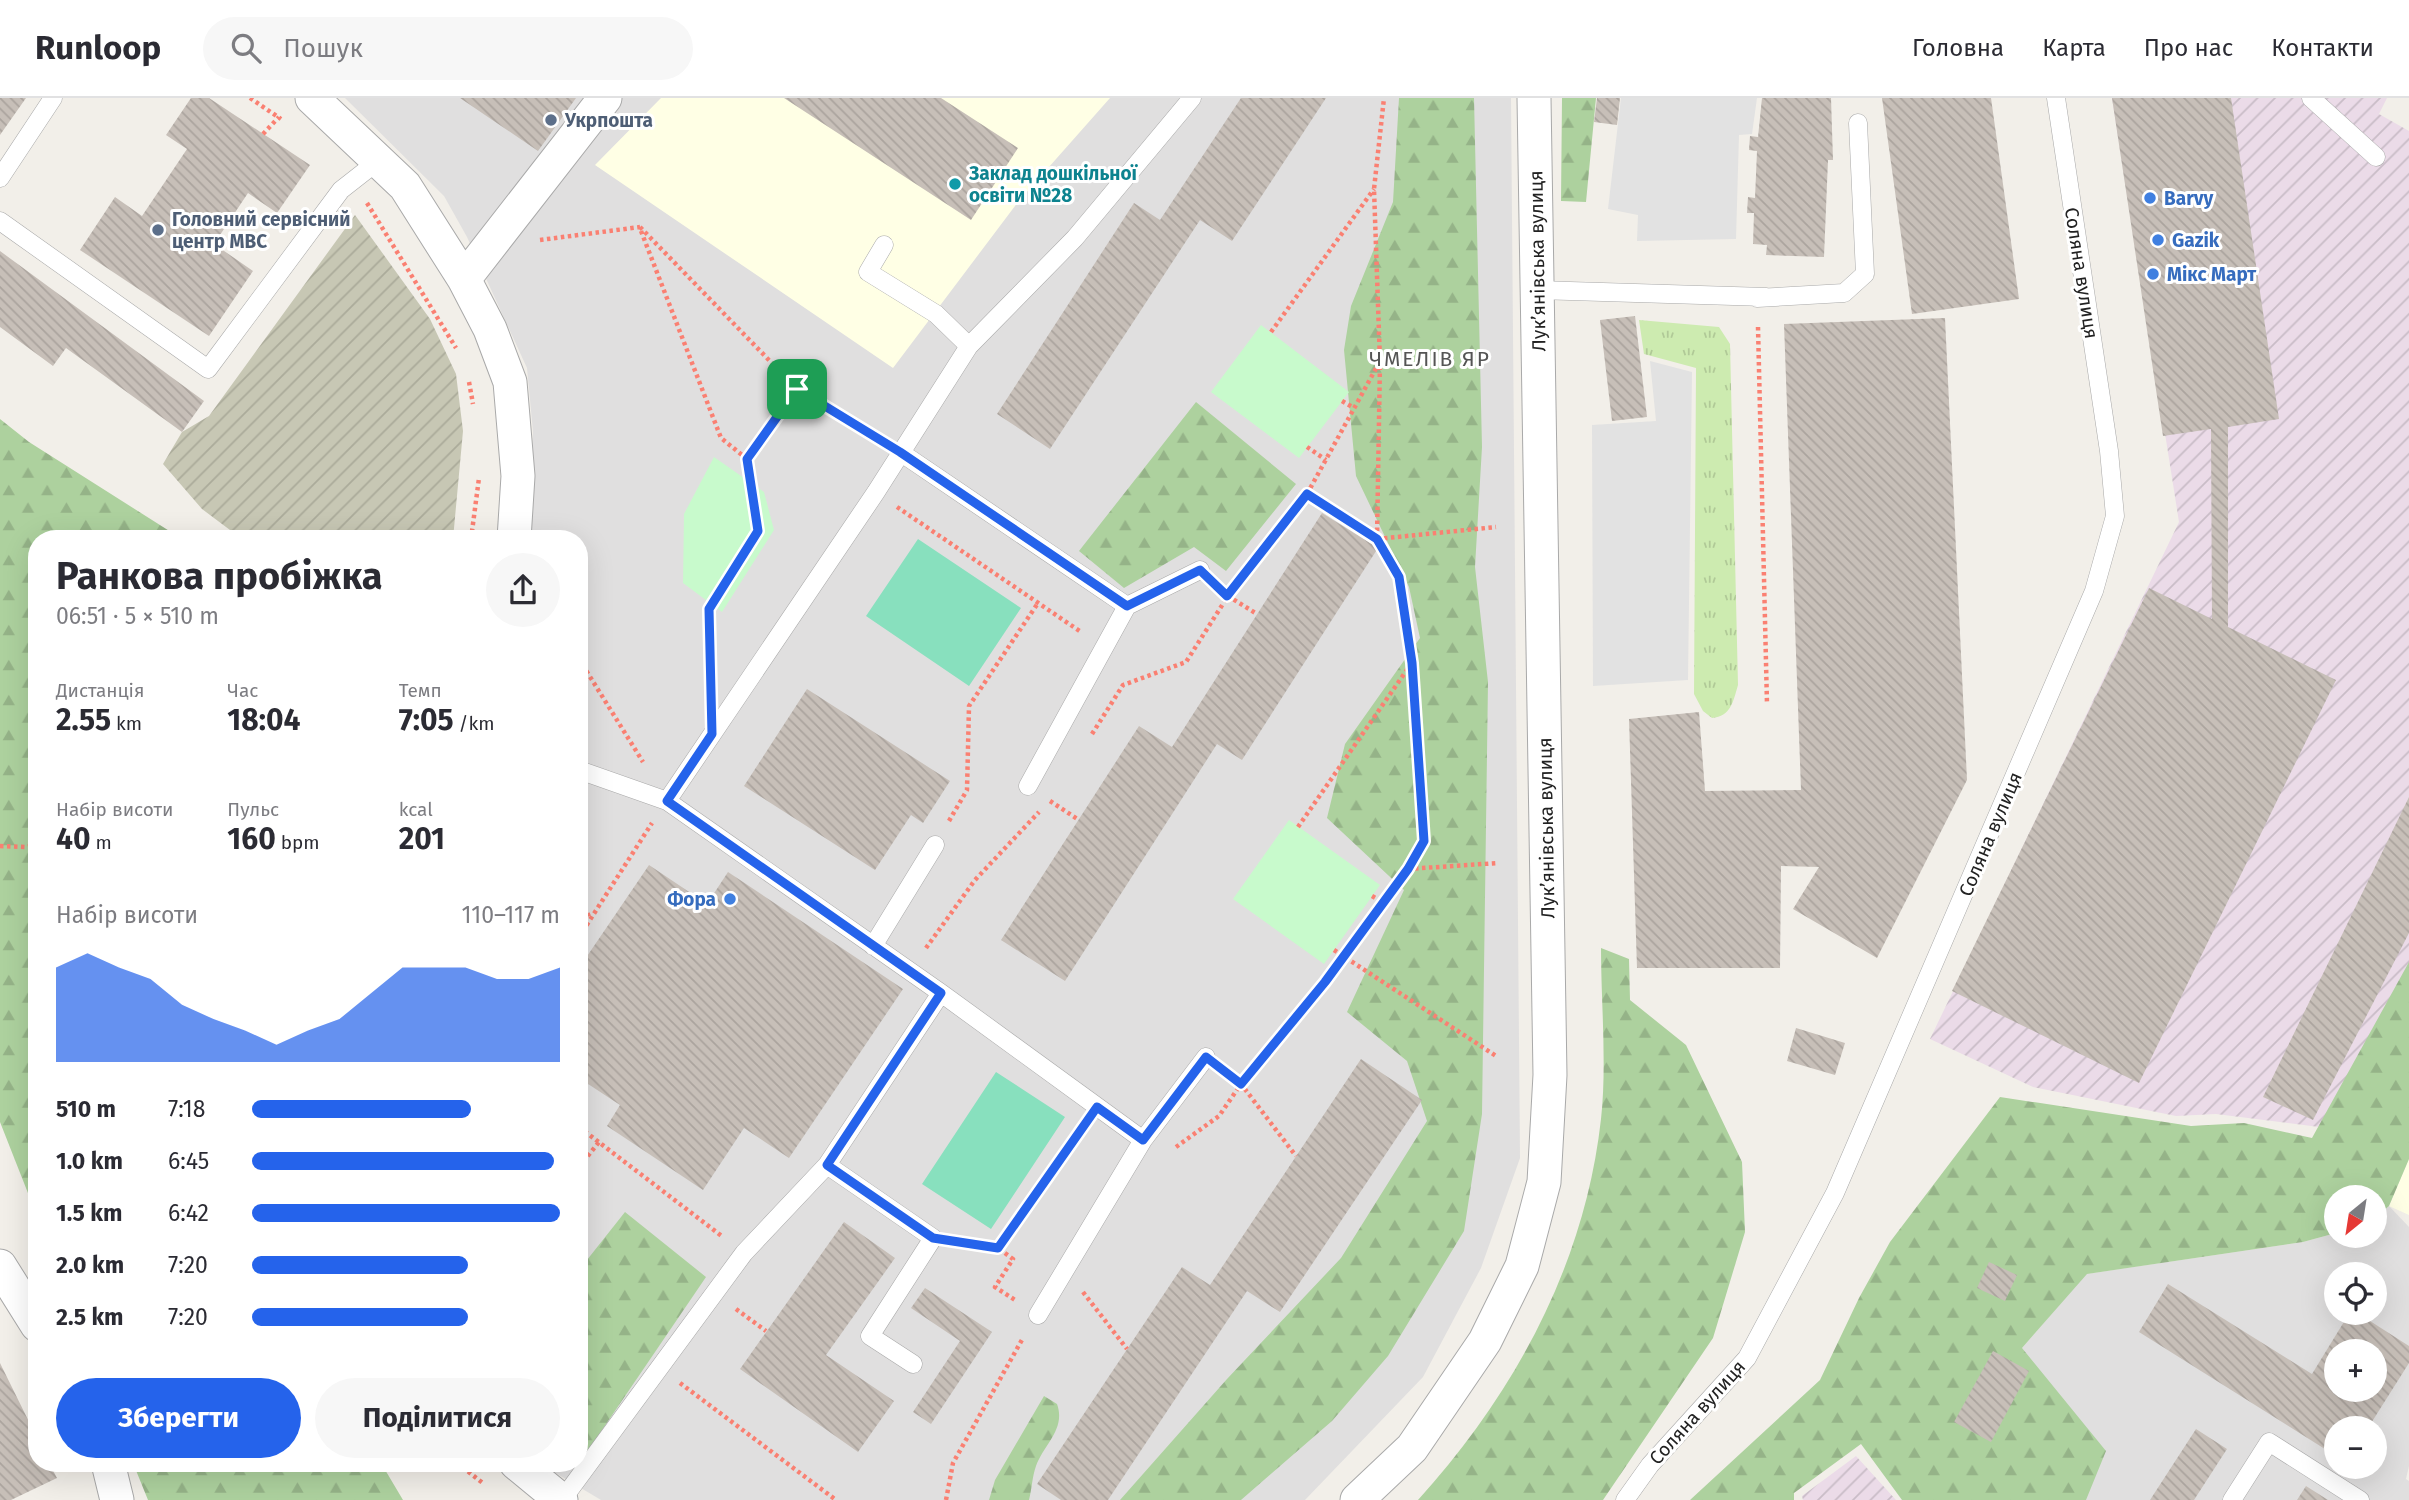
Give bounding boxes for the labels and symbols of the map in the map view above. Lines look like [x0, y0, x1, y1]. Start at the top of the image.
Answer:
place label: Укрпошта [564, 109, 653, 132]
marker: Укрпошта [543, 112, 559, 128]
place label: Заклад дошкільної освіти №28 [968, 162, 1139, 207]
street label: Лукʼянівська вулиця [1524, 170, 1551, 352]
marker: Заклад дошкільної освіти №28 [947, 176, 963, 192]
place label: Barvy [2164, 187, 2214, 210]
marker: Barvy [2142, 190, 2158, 206]
street label: Соляна вулиця [2060, 206, 2103, 340]
place label: Головний сервісний центр МВС [172, 208, 351, 253]
marker: Головний сервісний центр МВС [150, 222, 166, 238]
place label: Gazik [2172, 229, 2220, 252]
marker: Gazik [2150, 232, 2166, 248]
place label: Мікс Март [2167, 263, 2257, 286]
marker: Мікс Март [2145, 266, 2161, 282]
district label: ЧМЕЛІВ ЯР [1369, 346, 1491, 372]
pin [767, 359, 827, 419]
street label: Лукʼянівська вулиця [1533, 737, 1560, 919]
street label: Соляна вулиця [1954, 769, 2027, 900]
place label: Фора [667, 888, 716, 911]
marker: Фора [722, 891, 738, 907]
north arrow [2324, 1185, 2387, 1248]
street label: Соляна вулиця [1644, 1355, 1750, 1469]

